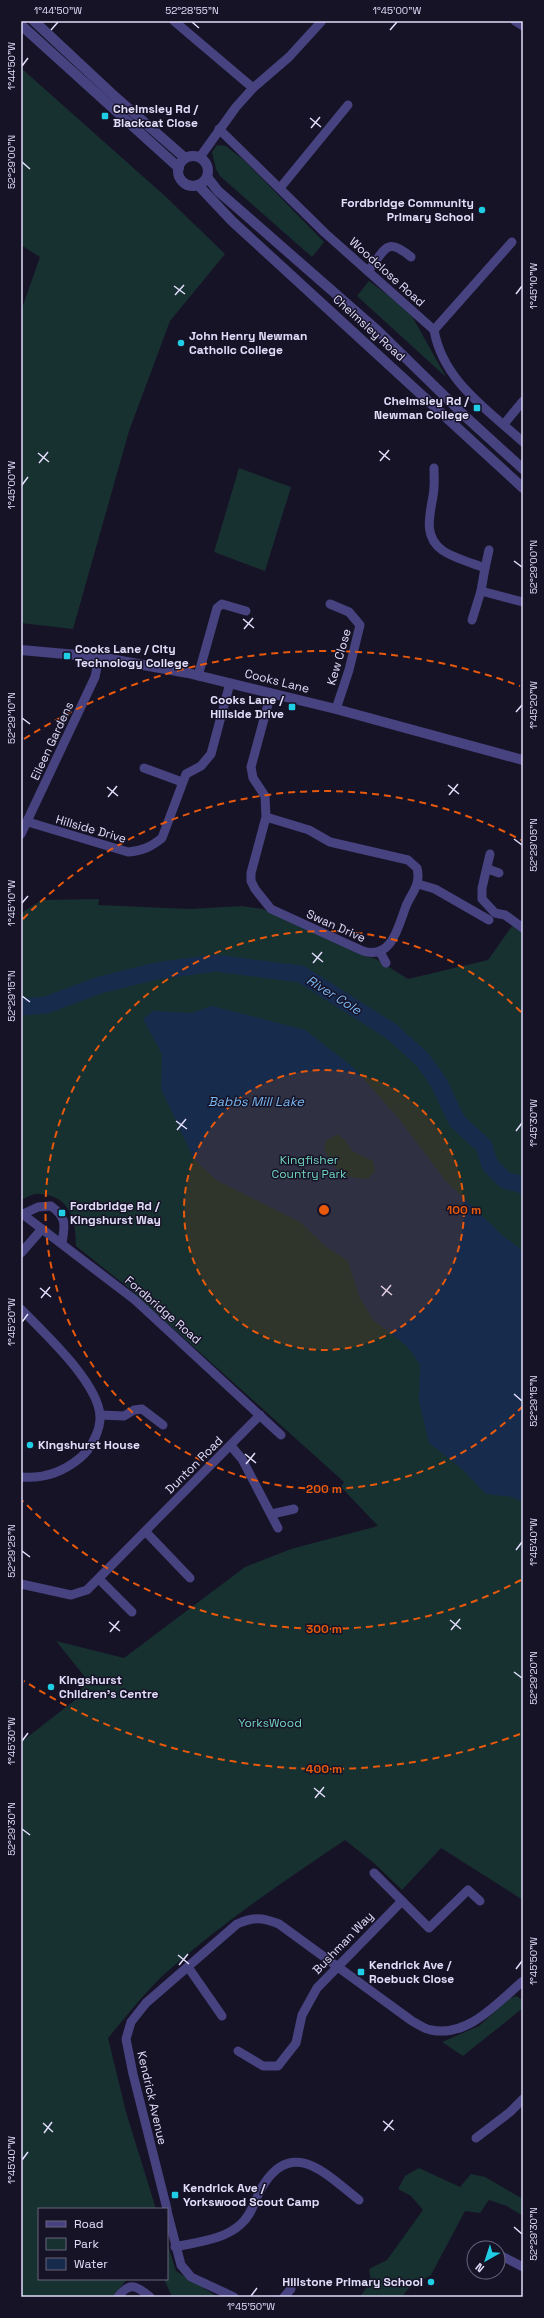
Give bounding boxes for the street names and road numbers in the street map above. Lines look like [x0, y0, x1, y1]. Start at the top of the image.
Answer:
street label: Woodclose Road [346, 234, 428, 310]
street label: Chelmsley Road [330, 291, 408, 365]
street label: Kew Close [323, 627, 355, 687]
street label: Cooks Lane [243, 665, 311, 697]
street label: Eileen Gardens [27, 699, 77, 783]
street label: Hillside Drive [54, 811, 128, 847]
street label: Swan Drive [304, 906, 368, 946]
street label: Fordbridge Road [121, 1272, 205, 1348]
street label: Dunton Road [162, 1433, 226, 1497]
street label: Bushman Way [309, 1908, 377, 1978]
street label: Kendrick Avenue [133, 2050, 171, 2146]

